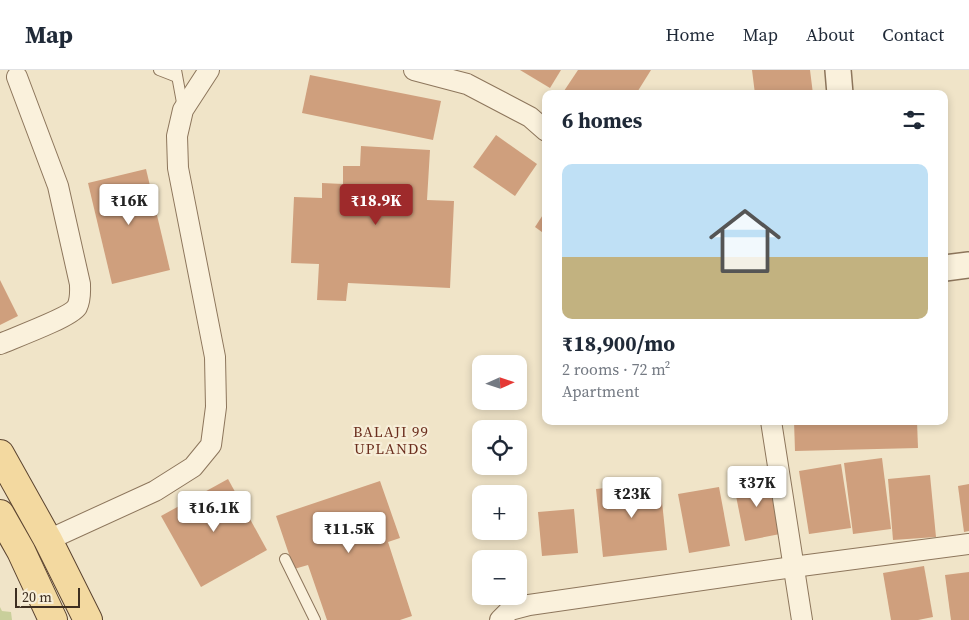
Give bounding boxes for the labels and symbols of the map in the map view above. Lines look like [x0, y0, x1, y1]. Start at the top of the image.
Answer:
pin: ₹16K [99, 184, 159, 226]
pin: ₹18.9K [335, 184, 417, 226]
north arrow [472, 355, 528, 410]
district label: BALAJI 99 UPLANDS [353, 421, 429, 459]
pin: ₹37K [727, 466, 787, 508]
pin: ₹23K [602, 476, 662, 519]
pin: ₹16.1K [173, 490, 255, 533]
pin: ₹11.5K [308, 512, 390, 554]
scale bar [15, 585, 80, 608]

